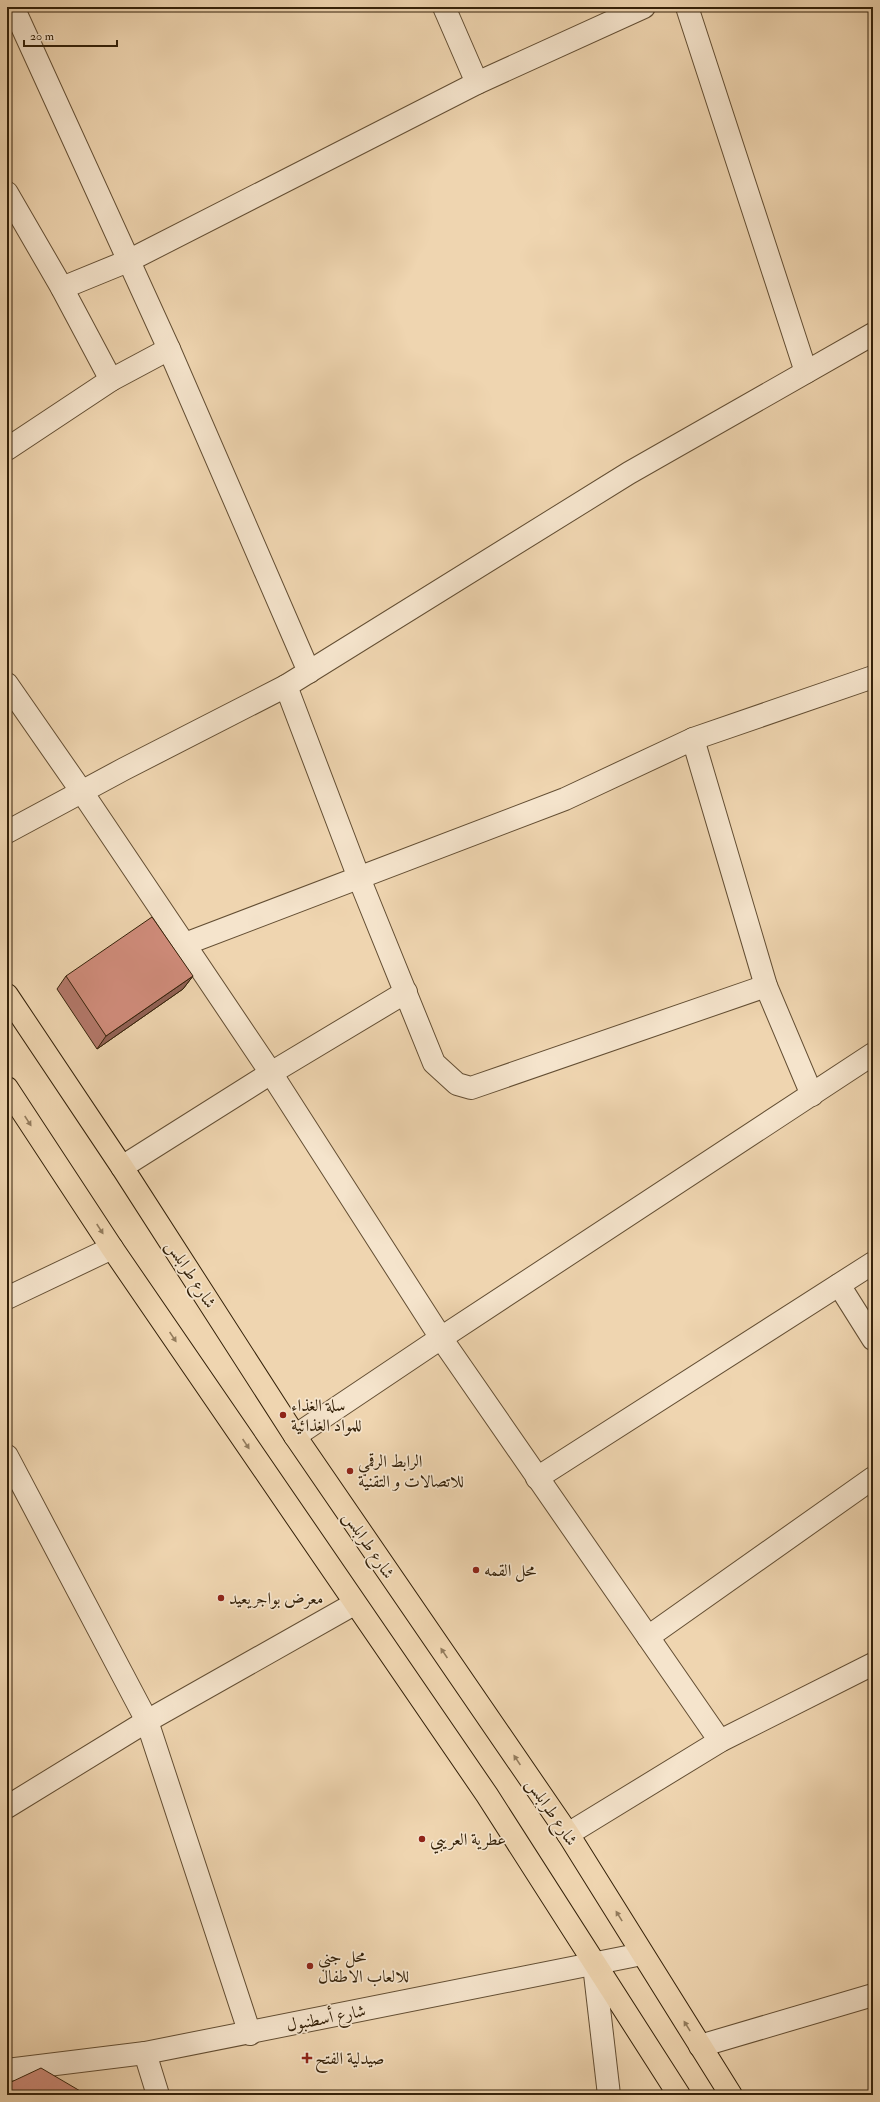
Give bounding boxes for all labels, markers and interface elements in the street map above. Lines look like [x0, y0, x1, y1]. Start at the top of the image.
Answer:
scale bar [24, 22, 117, 48]
text: 20 m [30, 29, 55, 44]
one-way arrow [25, 1115, 32, 1126]
one-way arrow [96, 1224, 104, 1234]
street label: شارع طرابلس [159, 1236, 221, 1314]
one-way arrow [169, 1332, 177, 1342]
place label: سلة الغذاء للمواد الغذائية [291, 1395, 362, 1436]
marker: سلة الغذاء للمواد الغذائية [278, 1410, 288, 1420]
one-way arrow [242, 1439, 250, 1450]
place label: الرابط الرقمي للاتصالات و التقنية [358, 1451, 464, 1492]
marker: الرابط الرقمي للاتصالات و التقنية [345, 1466, 355, 1476]
street label: شارع طرابلس [336, 1507, 399, 1585]
place label: محل القمه [484, 1560, 537, 1582]
marker: محل القمه [471, 1565, 481, 1575]
place label: معرض بواجريعيد [229, 1588, 323, 1609]
marker: معرض بواجريعيد [216, 1593, 226, 1603]
one-way arrow [440, 1648, 448, 1658]
one-way arrow [513, 1755, 521, 1765]
street label: شارع طرابلس [519, 1774, 582, 1852]
place label: عطرية العريبي [430, 1829, 506, 1854]
marker: عطرية العريبي [417, 1834, 427, 1844]
one-way arrow [615, 1911, 623, 1921]
place label: محل جني للالعاب الاطفال [318, 1946, 409, 1987]
marker: محل جني للالعاب الاطفال [305, 1961, 315, 1971]
street label: شارع أسطنبول [284, 1998, 368, 2039]
one-way arrow [684, 2020, 691, 2032]
place label: صيدلية الفتح [315, 2048, 384, 2074]
marker: صيدلية الفتح [302, 2053, 312, 2063]

